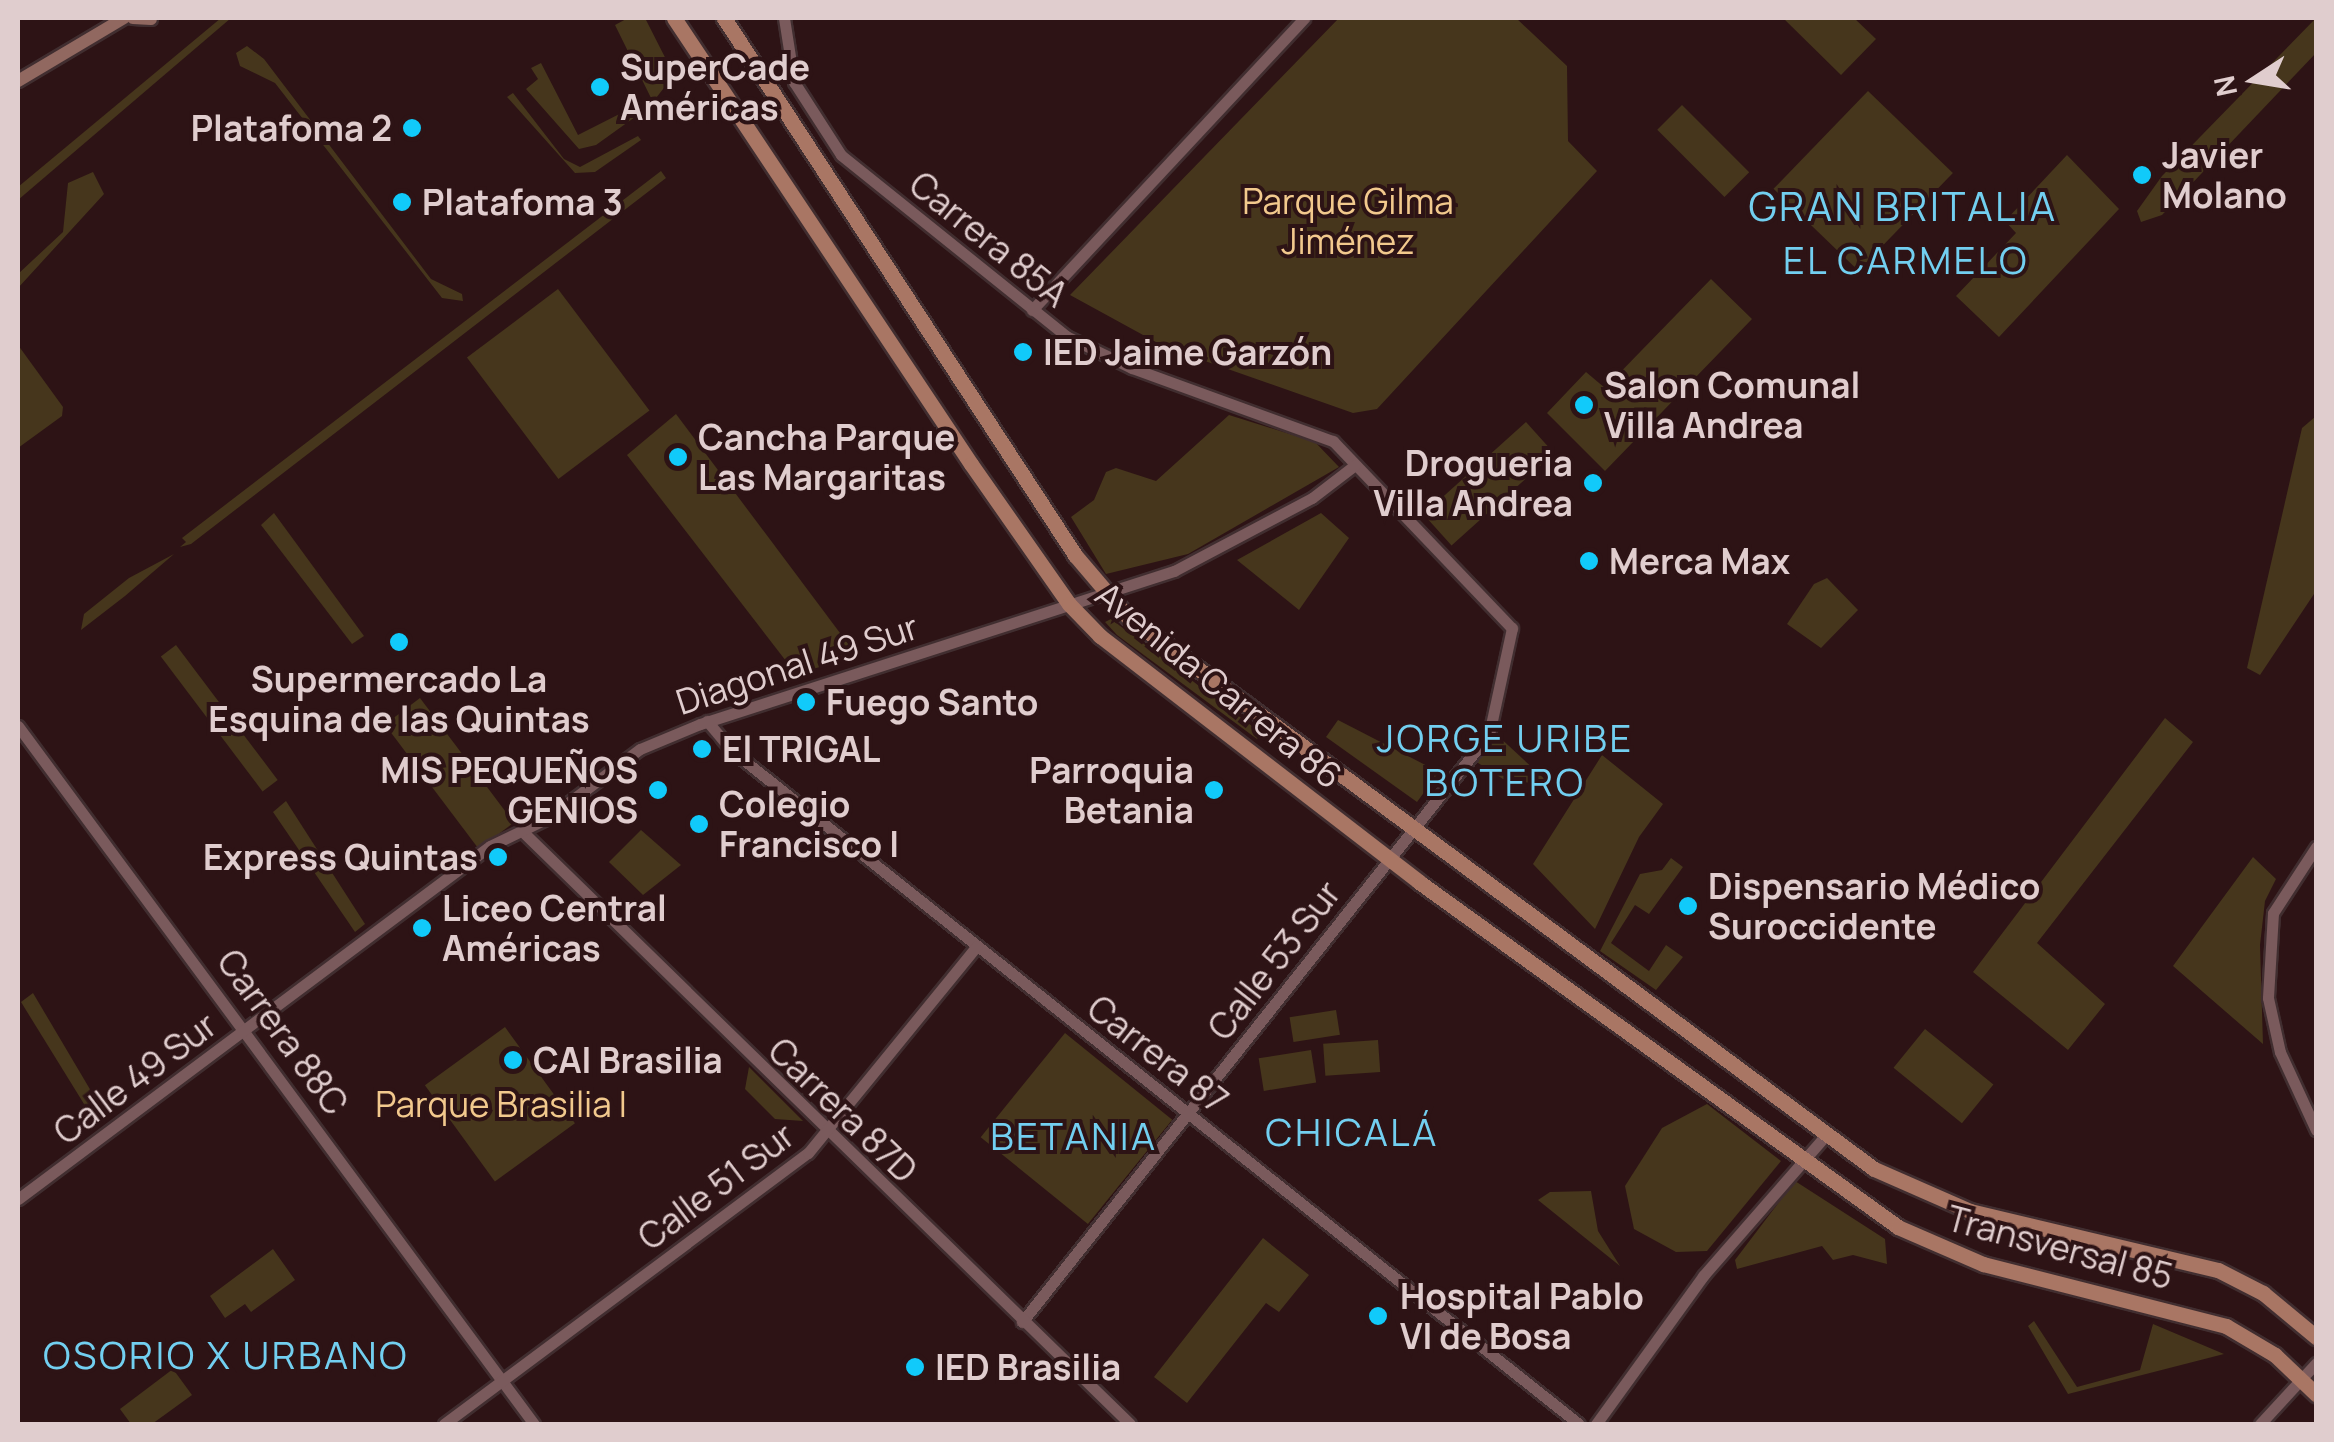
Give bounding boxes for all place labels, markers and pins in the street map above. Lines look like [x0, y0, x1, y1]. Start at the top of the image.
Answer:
place label: SuperCade Américas [620, 46, 810, 128]
marker: SuperCade Américas [589, 76, 611, 98]
place label: Platafoma 2 [191, 107, 392, 149]
marker: Platafoma 2 [401, 117, 423, 139]
place label: Javier Molano [2162, 134, 2287, 216]
marker: Javier Molano [2131, 164, 2153, 186]
place label: Platafoma 3 [422, 181, 623, 223]
marker: Platafoma 3 [391, 191, 413, 213]
place label: IED Jaime Garzón [1043, 331, 1332, 373]
marker: IED Jaime Garzón [1012, 341, 1034, 363]
place label: Salon Comunal Villa Andrea [1604, 364, 1860, 446]
marker: Salon Comunal Villa Andrea [1573, 394, 1595, 416]
place label: Cancha Parque Las Margaritas [698, 416, 955, 498]
place label: Drogueria Villa Andrea [1374, 442, 1573, 524]
marker: Cancha Parque Las Margaritas [667, 446, 689, 468]
marker: Drogueria Villa Andrea [1582, 472, 1604, 494]
place label: Merca Max [1609, 540, 1790, 582]
marker: Merca Max [1578, 550, 1600, 572]
marker: Supermercado La Esquina de las Quintas [388, 631, 410, 653]
place label: Supermercado La Esquina de las Quintas [208, 658, 590, 740]
place label: Fuego Santo [826, 681, 1038, 723]
marker: Fuego Santo [795, 691, 817, 713]
place label: El TRIGAL [722, 728, 880, 770]
marker: El TRIGAL [691, 738, 713, 760]
place label: MIS PEQUEÑOS GENIOS [380, 749, 638, 831]
place label: Parroquia Betania [1029, 749, 1194, 831]
marker: MIS PEQUEÑOS GENIOS [647, 779, 669, 801]
marker: Parroquia Betania [1203, 779, 1225, 801]
place label: Colegio Francisco I [719, 783, 899, 865]
marker: Colegio Francisco I [688, 813, 710, 835]
place label: Express Quintas [203, 836, 478, 878]
marker: Express Quintas [487, 846, 509, 868]
place label: Dispensario Médico Suroccidente [1708, 865, 2040, 947]
place label: Liceo Central Américas [442, 887, 667, 969]
marker: Dispensario Médico Suroccidente [1677, 895, 1699, 917]
marker: Liceo Central Américas [411, 917, 433, 939]
place label: CAI Brasilia [533, 1039, 723, 1081]
marker: CAI Brasilia [502, 1049, 524, 1071]
place label: Hospital Pablo VI de Bosa [1400, 1275, 1644, 1357]
marker: Hospital Pablo VI de Bosa [1365, 1303, 1391, 1329]
place label: IED Brasilia [935, 1346, 1121, 1388]
marker: IED Brasilia [904, 1356, 926, 1378]

